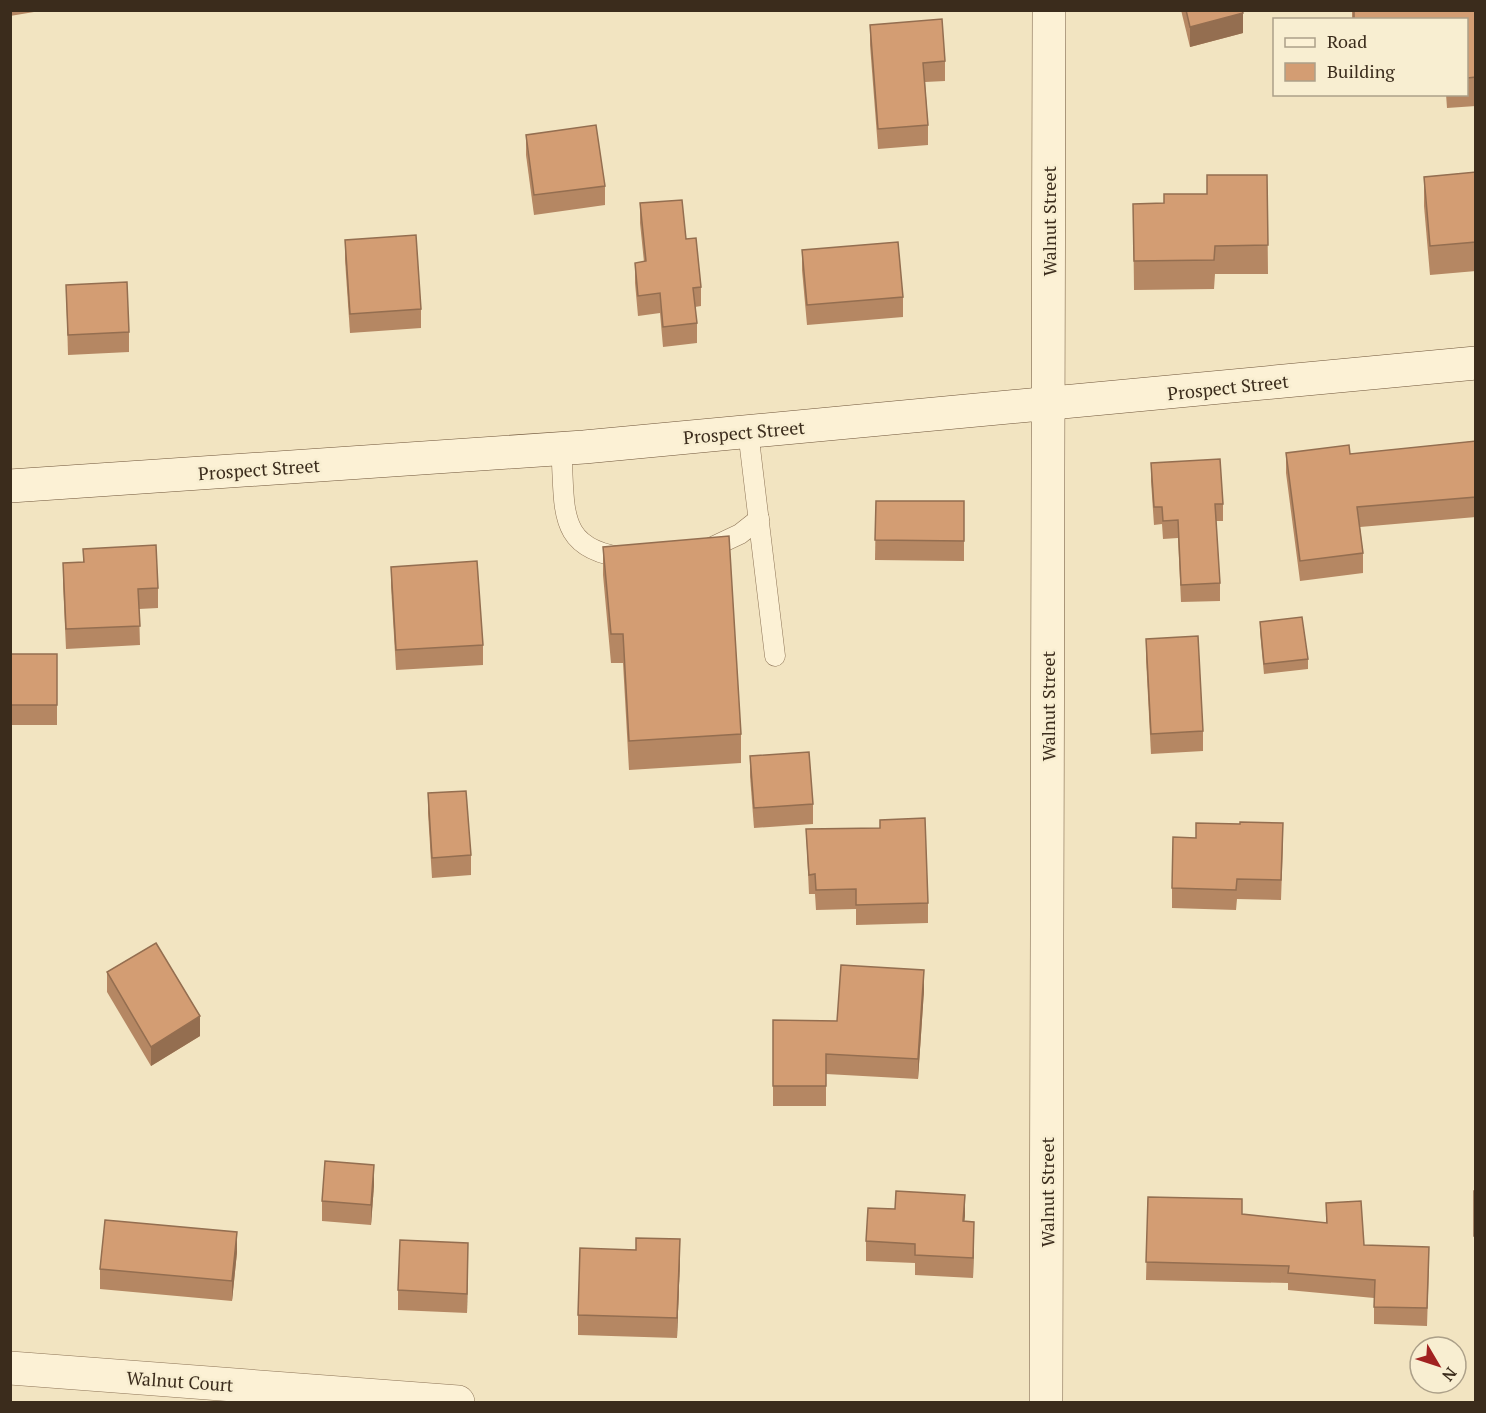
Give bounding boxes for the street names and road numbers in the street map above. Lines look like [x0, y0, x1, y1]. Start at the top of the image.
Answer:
street label: Walnut Street [1037, 166, 1061, 276]
street label: Prospect Street [1166, 369, 1290, 405]
street label: Prospect Street [682, 415, 806, 449]
street label: Prospect Street [197, 453, 321, 485]
street label: Walnut Street [1036, 651, 1060, 761]
street label: Walnut Street [1035, 1137, 1059, 1247]
street label: Walnut Court [126, 1365, 235, 1397]

